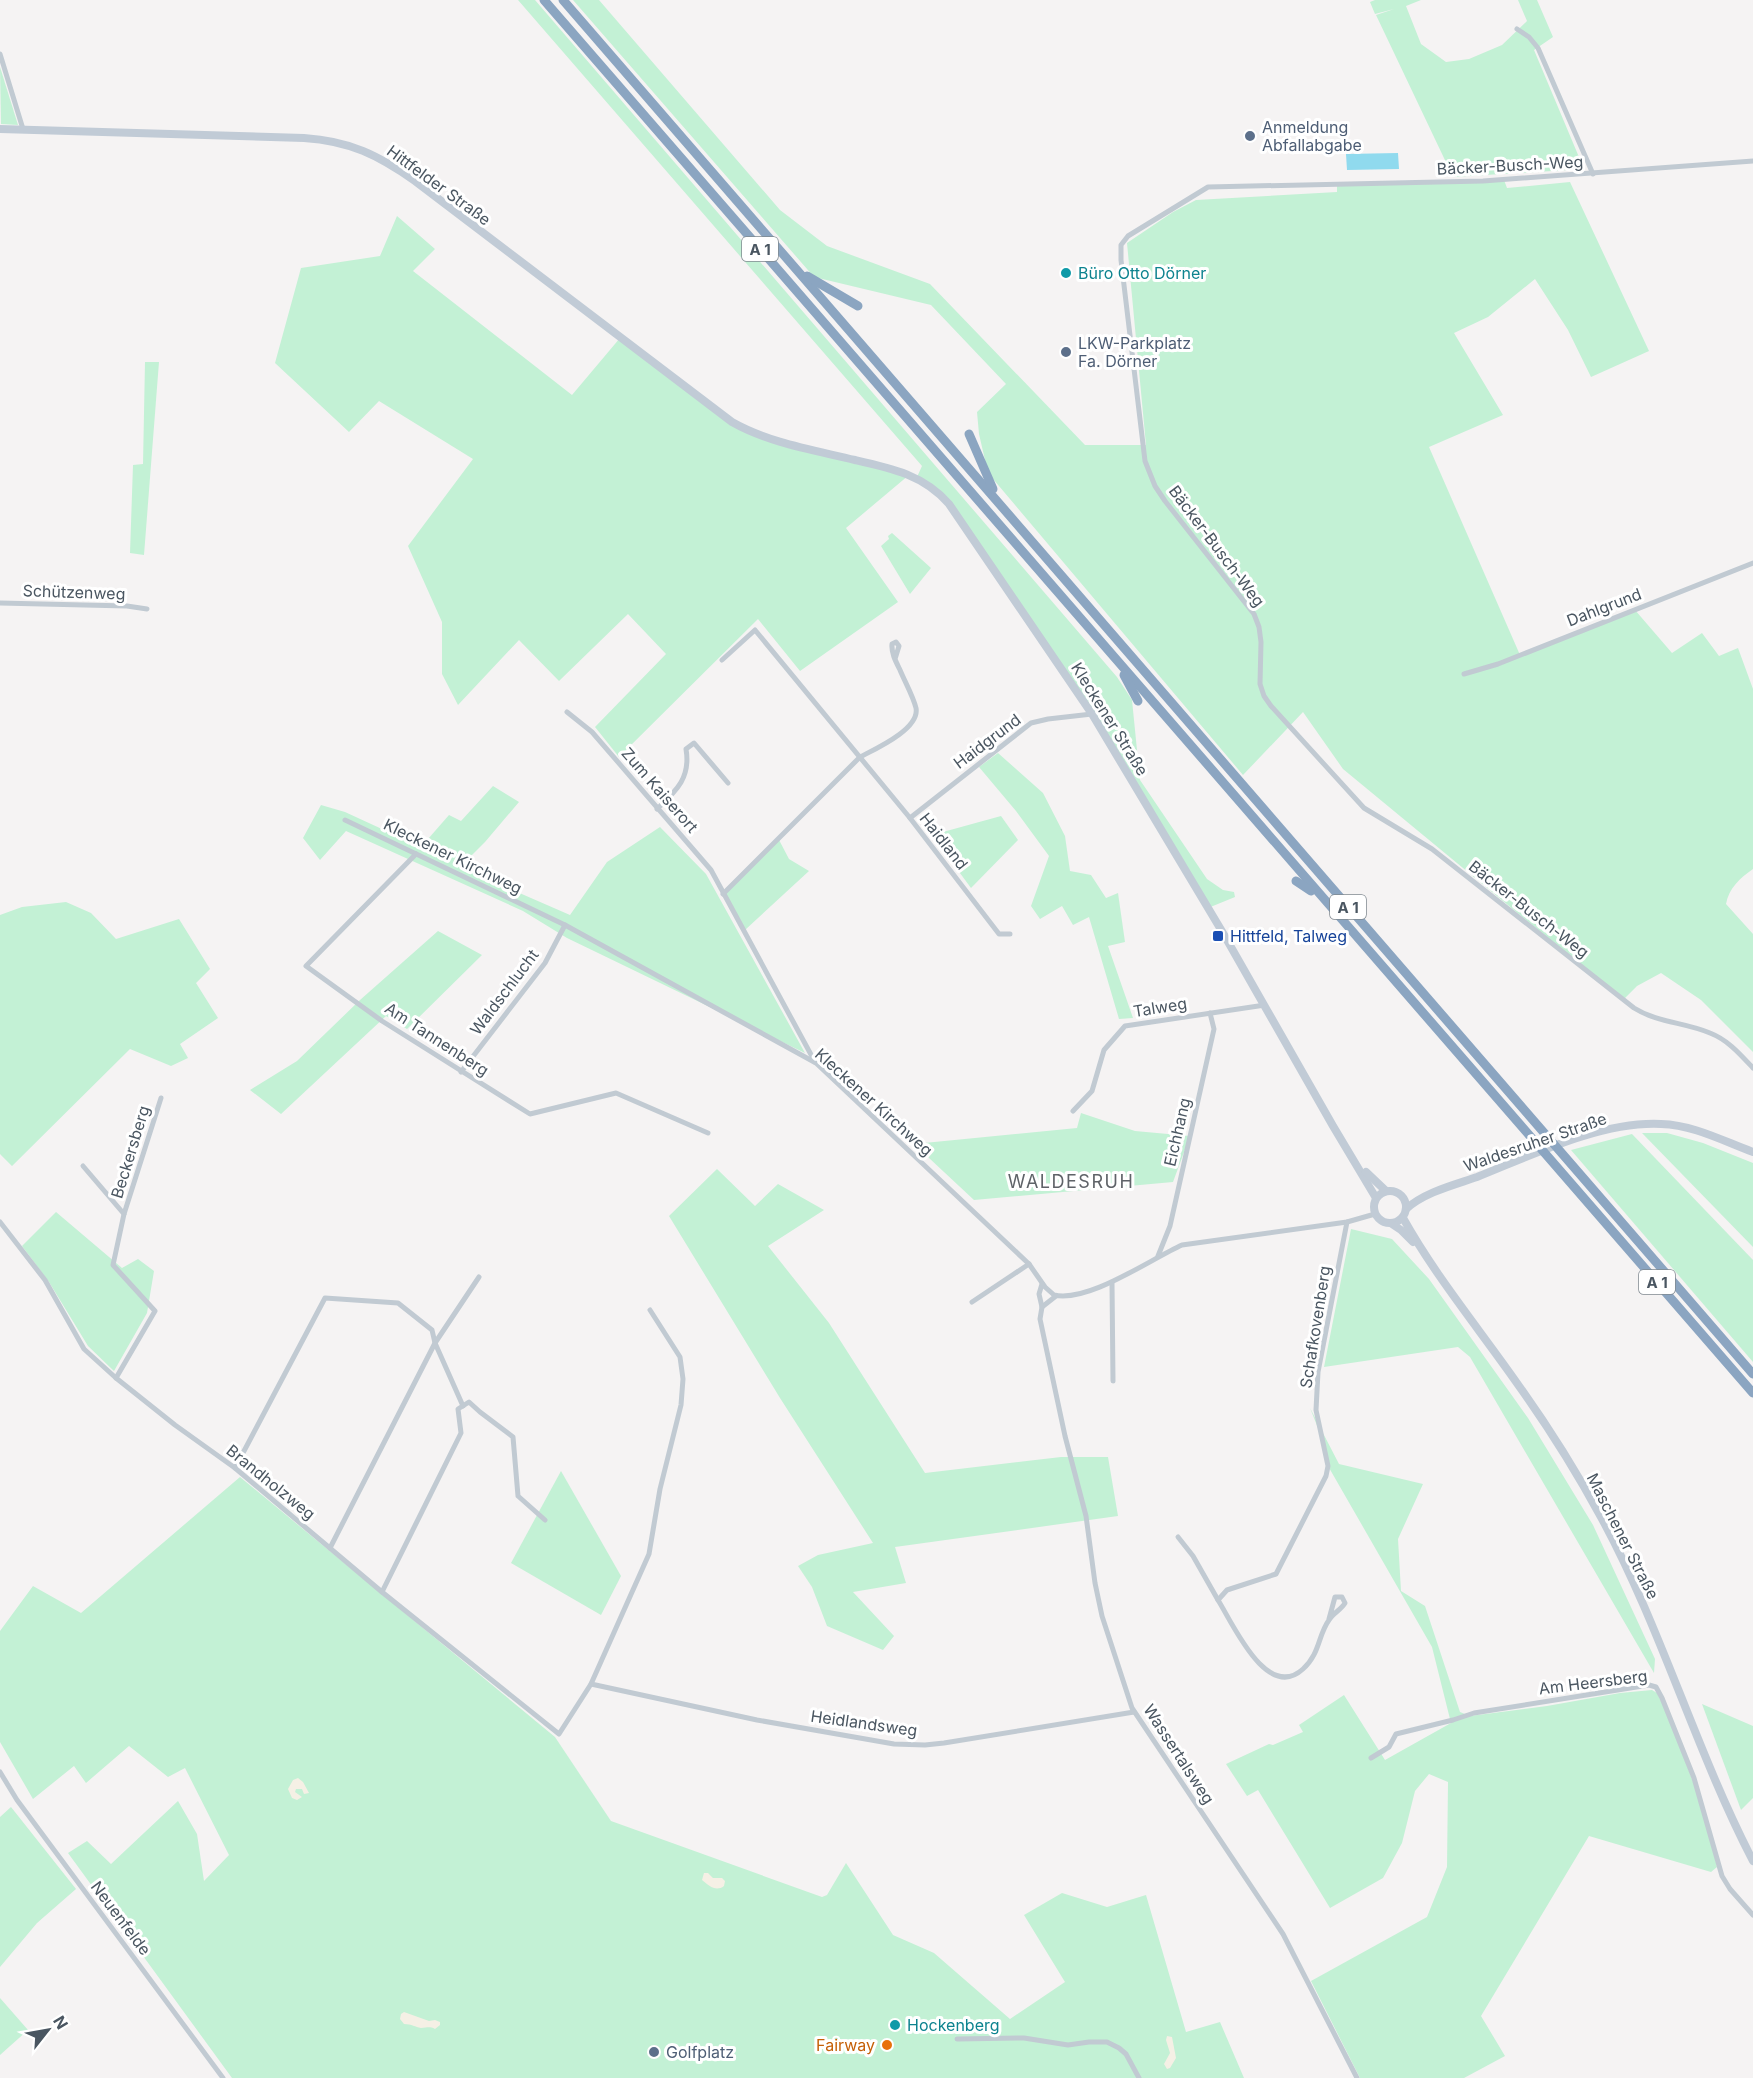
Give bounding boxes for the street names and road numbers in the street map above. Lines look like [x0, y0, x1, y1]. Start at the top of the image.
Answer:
street label: Hittfelder Straße [383, 141, 495, 229]
street label: Bäcker-Busch-Weg [1436, 151, 1584, 179]
road number: A 1 [742, 237, 778, 261]
street label: Bäcker-Busch-Weg [1165, 481, 1269, 611]
street label: Schützenweg [22, 580, 126, 604]
street label: Dahlgrund [1564, 584, 1644, 630]
street label: Kleckener Straße [1067, 659, 1153, 779]
street label: Haidgrund [949, 709, 1025, 773]
street label: Zum Kaiserort [618, 743, 702, 837]
street label: Haidland [916, 809, 972, 873]
street label: Kleckener Kirchweg [381, 814, 525, 898]
street label: Bäcker-Busch-Weg [1465, 856, 1593, 962]
road number: A 1 [1330, 895, 1366, 919]
street label: Waldschlucht [465, 945, 543, 1039]
street label: Talweg [1132, 993, 1188, 1021]
street label: Am Tannenberg [381, 998, 493, 1080]
street label: Kleckener Kirchweg [811, 1044, 937, 1160]
street label: Eichhang [1159, 1096, 1195, 1168]
street label: Beckersberg [106, 1103, 154, 1201]
street label: Waldesruher Straße [1461, 1108, 1609, 1176]
street label: Schafkovenberg [1295, 1264, 1335, 1390]
road number: A 1 [1639, 1270, 1675, 1294]
street label: Brandholzweg [223, 1440, 319, 1524]
street label: Maschener Straße [1583, 1470, 1663, 1602]
street label: Am Heersberg [1538, 1665, 1648, 1699]
street label: Wassertalsweg [1139, 1700, 1219, 1808]
street label: Heidlandsweg [809, 1706, 919, 1740]
street label: Neuenfelde [87, 1877, 155, 1959]

